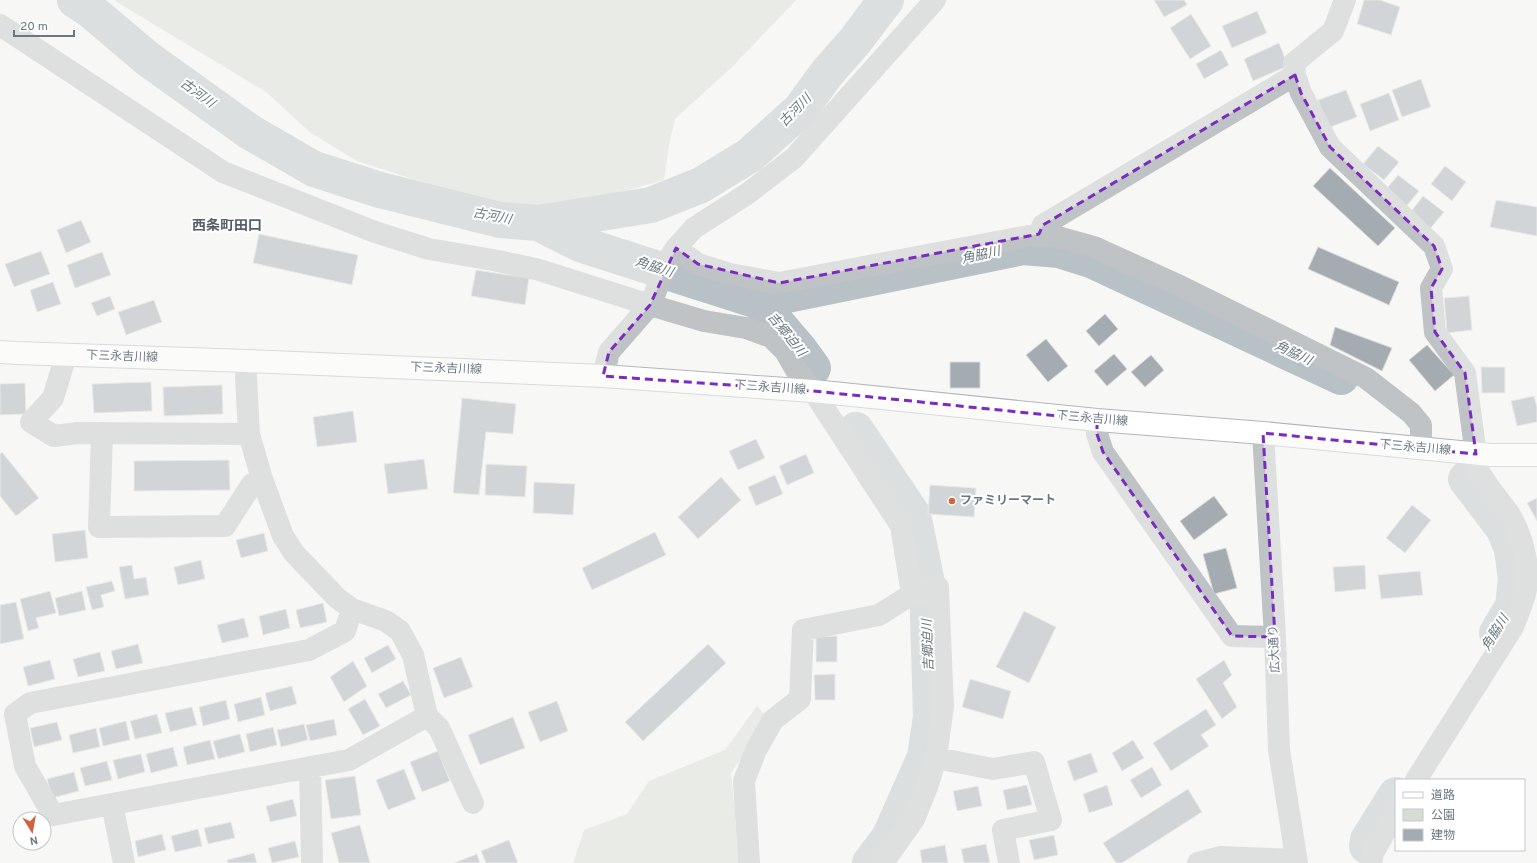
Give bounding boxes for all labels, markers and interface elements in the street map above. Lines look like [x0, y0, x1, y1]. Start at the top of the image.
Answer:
scale bar [14, 12, 74, 38]
text: 20 m [20, 19, 48, 35]
water label: 古河川 [177, 76, 219, 113]
water label: 古河川 [777, 90, 817, 131]
water label: 古河川 [471, 205, 515, 229]
district label: 西条町田口 [192, 217, 262, 235]
water label: 角脇川 [960, 244, 1004, 268]
water label: 角脇川 [633, 254, 677, 282]
water label: 吉郷迫川 [763, 310, 810, 362]
water label: 角脇川 [1272, 339, 1316, 370]
street label: 下三永吉川線 [86, 348, 158, 366]
street label: 下三永吉川線 [410, 360, 482, 378]
street label: 下三永吉川線 [734, 378, 806, 398]
street label: 下三永吉川線 [1055, 408, 1129, 430]
street label: 下三永吉川線 [1378, 437, 1452, 459]
place label: ファミリーマート [960, 493, 1056, 509]
marker: ファミリーマート [947, 496, 957, 506]
water label: 角脇川 [1479, 611, 1514, 654]
water label: 吉郷迫川 [920, 617, 938, 671]
street label: 広大通り [1266, 625, 1284, 673]
legend [1395, 779, 1525, 851]
text: 道路 [1431, 788, 1455, 804]
text: 公園 [1431, 808, 1455, 824]
north arrow [12, 811, 52, 851]
text: 建物 [1431, 828, 1455, 844]
text: N [29, 832, 39, 847]

